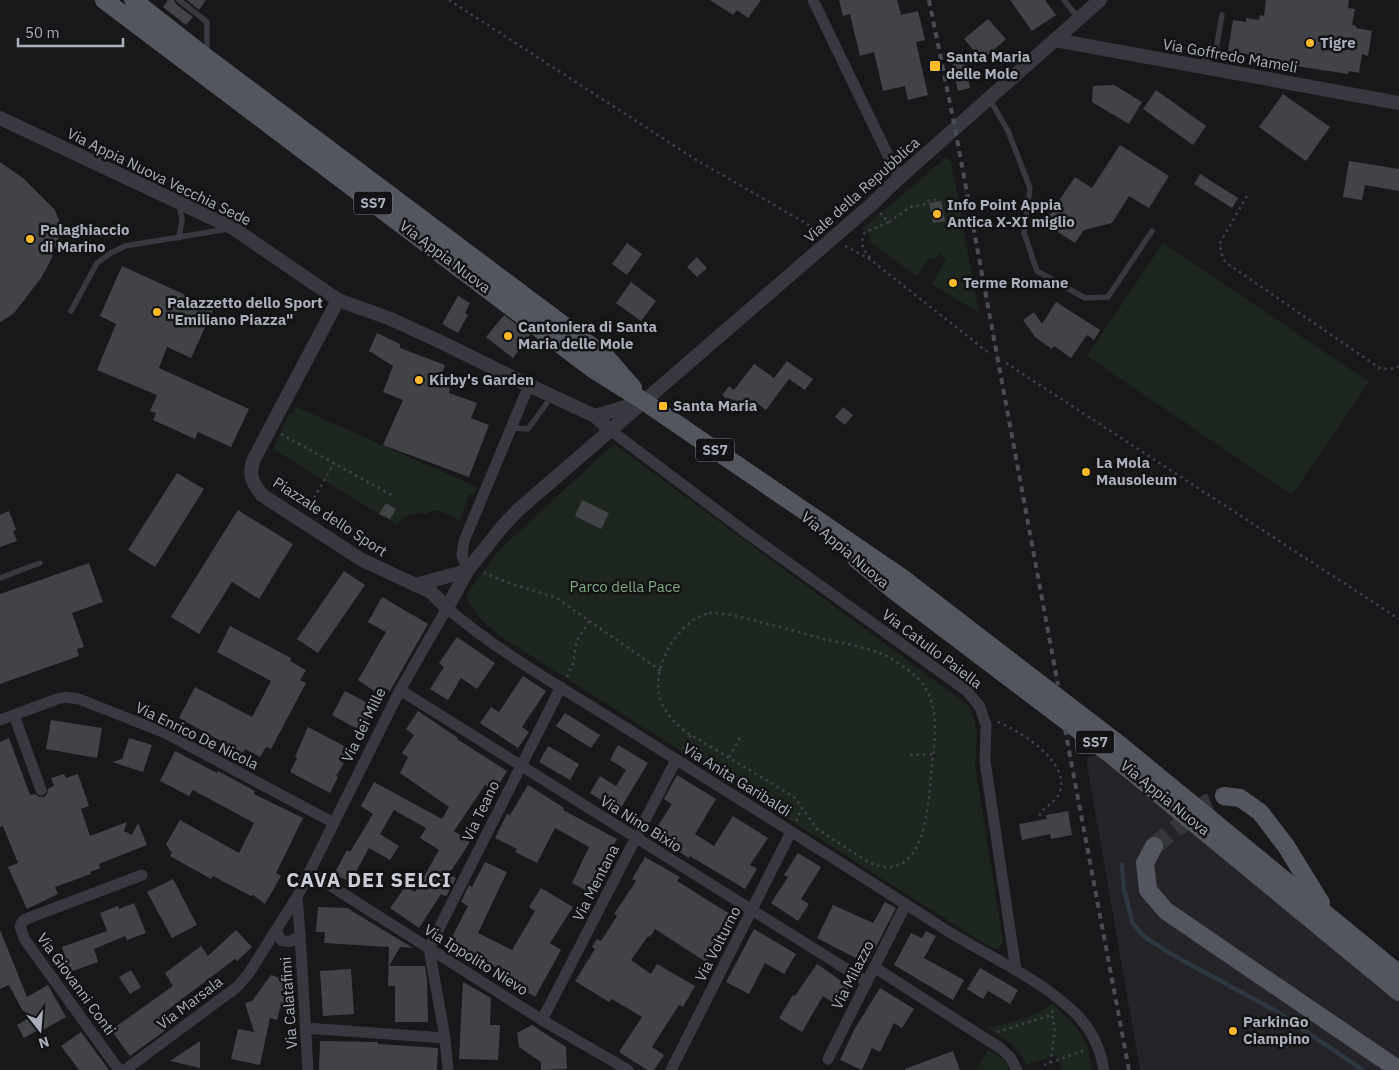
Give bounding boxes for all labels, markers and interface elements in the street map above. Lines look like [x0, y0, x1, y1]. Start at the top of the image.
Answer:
scale bar [18, 15, 122, 47]
text: 50 m [25, 23, 60, 42]
place label: Tigre [1320, 33, 1356, 52]
street label: Via Goffredo Mameli [1161, 34, 1299, 77]
marker: Tigre [1304, 37, 1316, 49]
place label: Santa Maria delle Mole [946, 47, 1031, 83]
marker: Santa Maria delle Mole [928, 59, 942, 73]
street label: Via Appia Nuova Vecchia Sede [64, 124, 254, 229]
street label: Viale della Repubblica [800, 133, 923, 247]
road number: SS7 [354, 192, 392, 214]
place label: Info Point Appia Antica X-XI miglio [947, 195, 1075, 231]
marker: Info Point Appia Antica X-XI miglio [931, 208, 943, 220]
street label: Via Appia Nuova [396, 216, 495, 297]
place label: Palaghiaccio di Marino [40, 220, 129, 256]
marker: Palaghiaccio di Marino [24, 233, 36, 245]
place label: Terme Romane [963, 273, 1068, 292]
marker: Terme Romane [947, 277, 959, 289]
place label: Palazzetto dello Sport "Emiliano Piazza" [167, 293, 323, 329]
marker: Palazzetto dello Sport "Emiliano Piazza" [151, 306, 163, 318]
place label: Cantoniera di Santa Maria delle Mole [518, 317, 658, 353]
marker: Cantoniera di Santa Maria delle Mole [502, 330, 514, 342]
place label: Kirby's Garden [429, 370, 534, 389]
marker: Kirby's Garden [413, 374, 425, 386]
place label: Santa Maria [673, 396, 758, 415]
marker: Santa Maria [657, 400, 669, 412]
road number: SS7 [696, 438, 734, 462]
place label: La Mola Mausoleum [1096, 453, 1177, 489]
marker: La Mola Mausoleum [1080, 466, 1092, 478]
street label: Piazzale dello Sport [270, 473, 391, 561]
street label: Via Appia Nuova [797, 507, 893, 592]
park label: Parco della Pace [570, 577, 681, 596]
street label: Via Catullo Paiella [878, 605, 986, 692]
street label: Via dei Mille [337, 684, 390, 765]
street label: Via Enrico De Nicola [133, 698, 262, 774]
road number: SS7 [1076, 730, 1114, 754]
street label: Via Anita Garibaldi [680, 739, 795, 821]
street label: Via Appia Nuova [1117, 756, 1214, 839]
street label: Via Teano [458, 777, 503, 844]
street label: Via Nino Bixio [597, 791, 686, 856]
street label: Via Mentana [568, 841, 623, 924]
district label: CAVA DEI SELCI [286, 866, 452, 893]
street label: Via Volturno [691, 903, 745, 985]
street label: Via Ippolito Nievo [421, 920, 532, 999]
street label: Via Giovanni Conti [33, 929, 120, 1039]
street label: Via Milazzo [827, 937, 878, 1012]
street label: Via Calatafimi [276, 956, 301, 1050]
street label: Via Marsala [153, 972, 226, 1034]
north arrow [15, 1005, 65, 1055]
place label: ParkinGo Ciampino [1243, 1012, 1310, 1048]
marker: ParkinGo Ciampino [1227, 1025, 1239, 1037]
text: N [36, 1032, 51, 1053]

